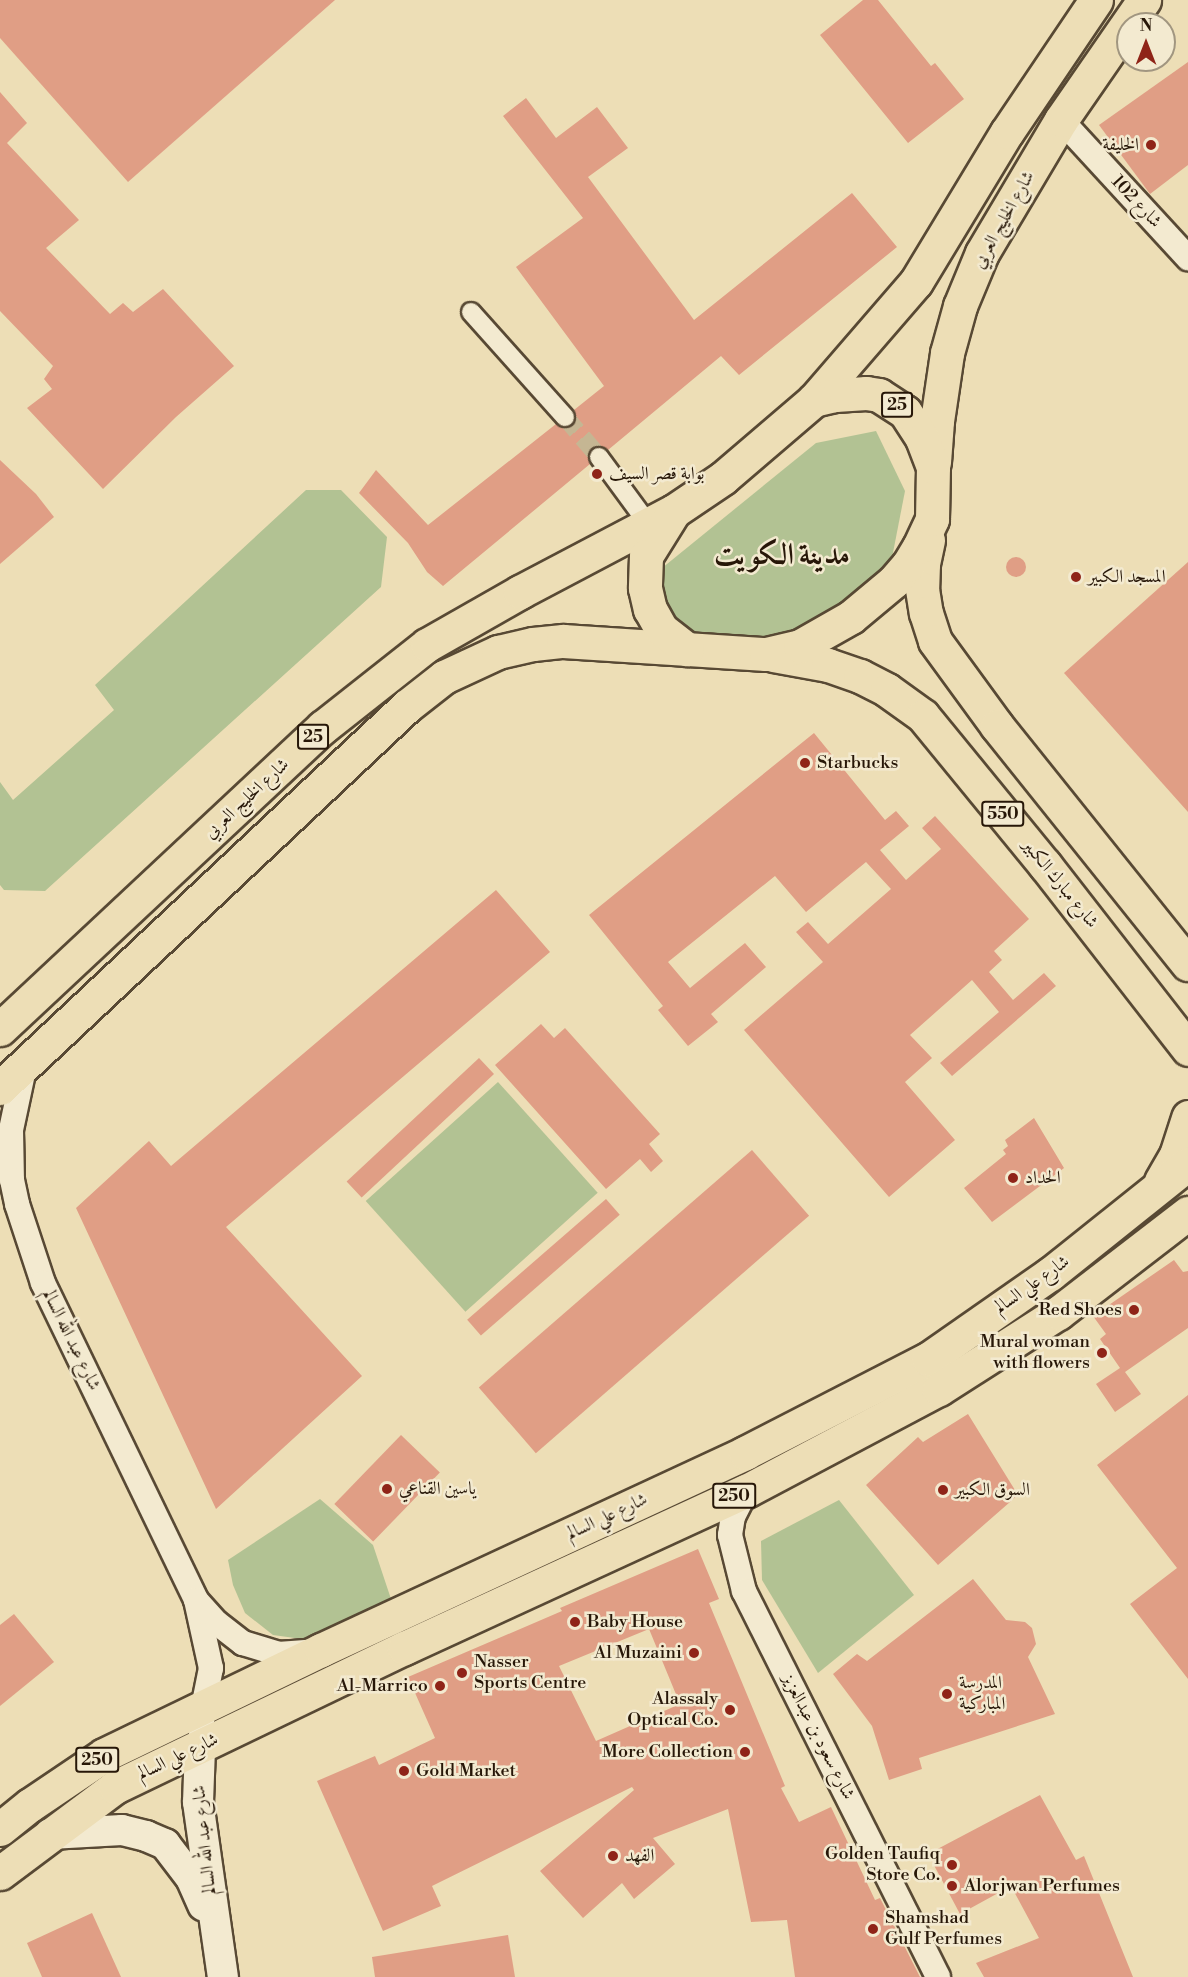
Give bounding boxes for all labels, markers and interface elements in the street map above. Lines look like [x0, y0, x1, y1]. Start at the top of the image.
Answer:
north arrow [1116, 12, 1176, 72]
text: N [1140, 16, 1152, 36]
place label: الخليفة [1102, 134, 1139, 156]
marker: الخليفة [1144, 138, 1158, 152]
street label: شارع الخليج العربي [968, 168, 1040, 272]
street label: شارع 102 [1106, 171, 1166, 233]
road number: 25 [880, 392, 914, 418]
place label: بوابة قصر السيف [609, 463, 704, 485]
marker: بوابة قصر السيف [590, 467, 604, 481]
district label: مدينة الكويت [714, 537, 850, 573]
place label: المسجد الكبير [1088, 566, 1166, 588]
marker: المسجد الكبير [1069, 570, 1083, 584]
road number: 25 [296, 724, 330, 750]
place label: Starbucks [817, 752, 898, 774]
street label: شارع الخليج العربي [200, 754, 294, 844]
marker: Starbucks [798, 756, 812, 770]
road number: 550 [980, 801, 1026, 827]
street label: شارع مبارك الكبير [1017, 835, 1103, 933]
place label: الحداد [1025, 1167, 1061, 1189]
marker: الحداد [1006, 1171, 1020, 1185]
street label: شارع علي السالم [990, 1251, 1074, 1319]
street label: شارع عبد الله السالم [37, 1286, 105, 1394]
place label: Red Shoes [1039, 1299, 1122, 1321]
marker: Red Shoes [1127, 1303, 1141, 1317]
place label: Mural woman with flowers [980, 1332, 1090, 1374]
marker: Mural woman with flowers [1095, 1346, 1109, 1360]
place label: ياسين القناعي [399, 1478, 476, 1500]
place label: السوق الكبير [955, 1479, 1030, 1501]
marker: ياسين القناعي [380, 1482, 394, 1496]
road number: 250 [712, 1483, 756, 1509]
marker: السوق الكبير [936, 1483, 950, 1497]
street label: شارع علي السالم [563, 1489, 651, 1545]
place label: Baby House [587, 1611, 683, 1633]
marker: Baby House [568, 1615, 582, 1629]
place label: Al Muzaini [594, 1642, 682, 1664]
marker: Al Muzaini [687, 1646, 701, 1660]
place label: Nasser Sports Centre [474, 1652, 586, 1694]
marker: Nasser Sports Centre [455, 1666, 469, 1680]
street label: شارع سعود بن عبدالعزيز [777, 1671, 859, 1803]
place label: المدرسة المباركية [959, 1673, 1005, 1716]
place label: Al-Marrico [337, 1675, 428, 1697]
marker: Al-Marrico [433, 1679, 447, 1693]
marker: المدرسة المباركية [940, 1687, 954, 1701]
place label: Alassaly Optical Co. [627, 1689, 718, 1732]
marker: Alassaly Optical Co. [723, 1703, 737, 1717]
street label: شارع علي السالم [134, 1729, 222, 1785]
place label: More Collection [602, 1741, 733, 1763]
marker: More Collection [738, 1745, 752, 1759]
road number: 250 [74, 1747, 120, 1773]
place label: Gold Market [416, 1760, 516, 1782]
marker: Gold Market [397, 1764, 411, 1778]
street label: شارع عبد الله السالم [188, 1784, 222, 1896]
place label: Golden Taufiq Store Co. [825, 1844, 940, 1886]
place label: الفهد [625, 1845, 654, 1867]
marker: الفهد [606, 1849, 620, 1863]
marker: Golden Taufiq Store Co. [945, 1858, 959, 1872]
place label: Alorjwan Perfumes [964, 1875, 1120, 1897]
marker: Alorjwan Perfumes [945, 1879, 959, 1893]
place label: Shamshad Gulf Perfumes [885, 1908, 1002, 1950]
marker: Shamshad Gulf Perfumes [866, 1922, 880, 1936]

